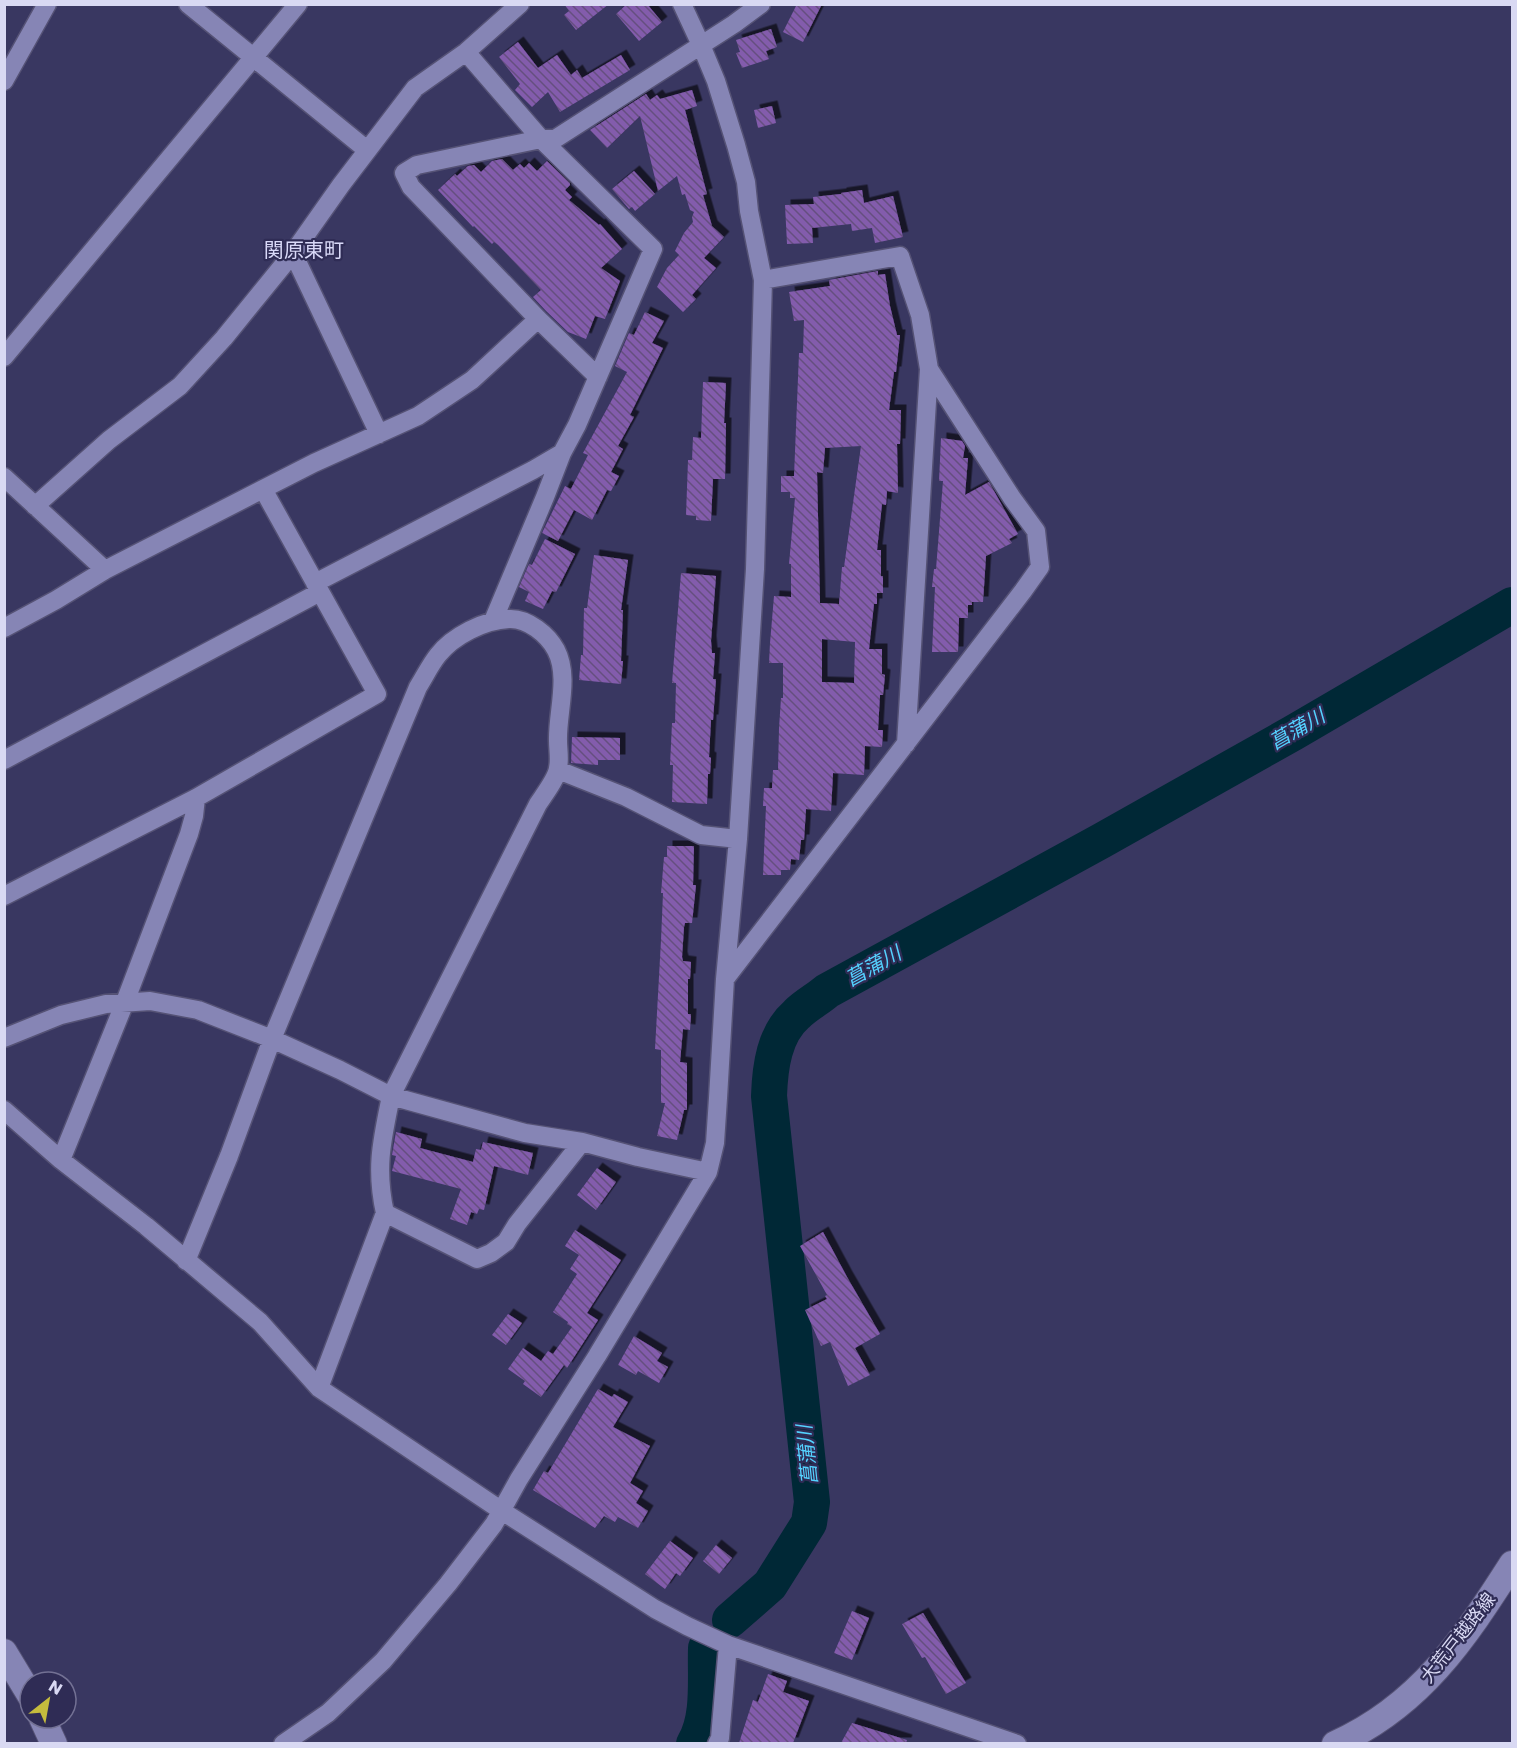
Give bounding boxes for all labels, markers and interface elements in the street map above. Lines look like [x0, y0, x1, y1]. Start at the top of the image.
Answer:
district label: 関原東町 [264, 236, 344, 264]
water label: 菖蒲川 [1264, 701, 1332, 756]
water label: 菖蒲川 [840, 938, 908, 993]
water label: 菖蒲川 [790, 1422, 824, 1486]
street label: 大荒戸越路線 [1415, 1587, 1501, 1688]
north arrow [18, 1670, 78, 1730]
text: N [44, 1675, 67, 1701]

